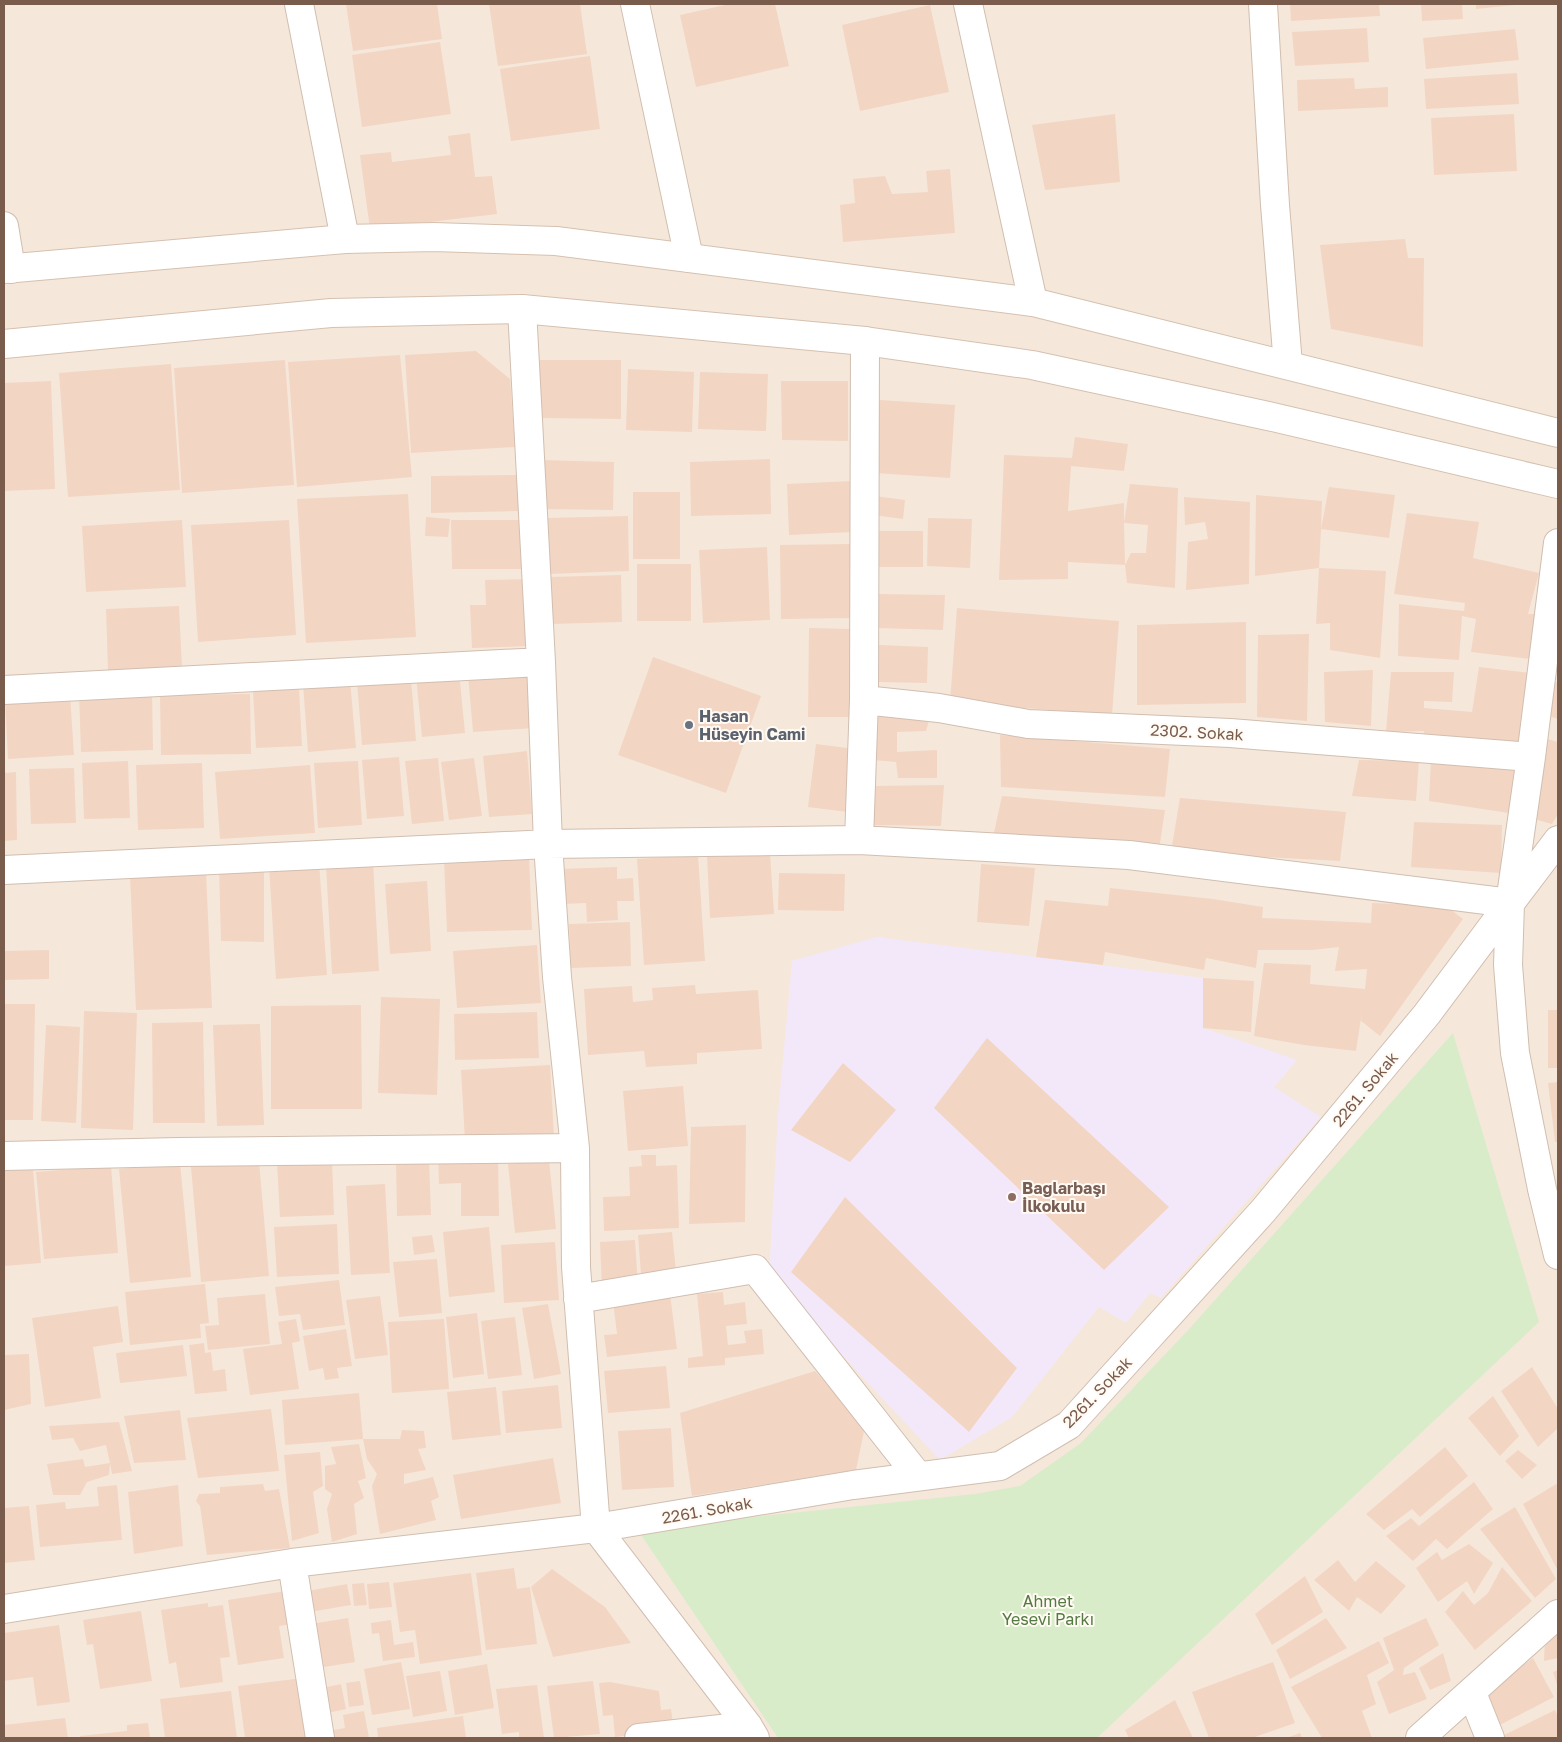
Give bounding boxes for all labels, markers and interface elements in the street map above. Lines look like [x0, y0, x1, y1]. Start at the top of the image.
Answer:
place label: Hasan Hüseyin Cami [699, 706, 805, 744]
marker: Hasan Hüseyin Cami [683, 719, 695, 731]
street label: 2302. Sokak [1150, 720, 1244, 744]
street label: 2261. Sokak [1328, 1047, 1402, 1131]
place label: Bağlarbaşı İlkokulu [1022, 1178, 1106, 1216]
marker: Bağlarbaşı İlkokulu [1006, 1191, 1018, 1203]
street label: 2261. Sokak [1058, 1352, 1136, 1432]
street label: 2261. Sokak [660, 1492, 754, 1528]
park label: Ahmet Yesevi Parkı [1002, 1591, 1094, 1629]

